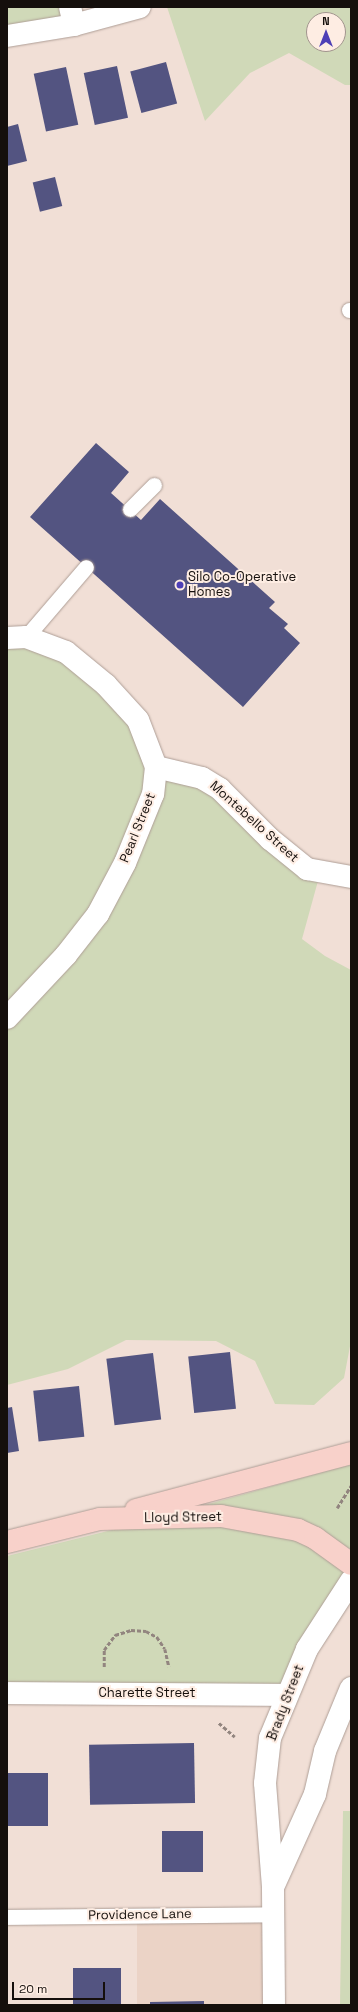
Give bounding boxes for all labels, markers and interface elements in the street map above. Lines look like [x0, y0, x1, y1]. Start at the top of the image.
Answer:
north arrow [306, 12, 346, 52]
text: N [322, 14, 330, 28]
place label: Silo Co-Operative Homes [188, 570, 296, 601]
marker: Silo Co-Operative Homes [175, 580, 185, 590]
street label: Montebello Street [206, 778, 302, 866]
street label: Pearl Street [117, 791, 159, 865]
street label: Lloyd Street [144, 1510, 222, 1526]
street label: Brady Street [264, 1663, 308, 1743]
street label: Charette Street [98, 1685, 196, 1701]
street label: Providence Lane [88, 1906, 192, 1924]
scale bar [14, 1974, 107, 2000]
text: 20 m [19, 1981, 47, 1997]

